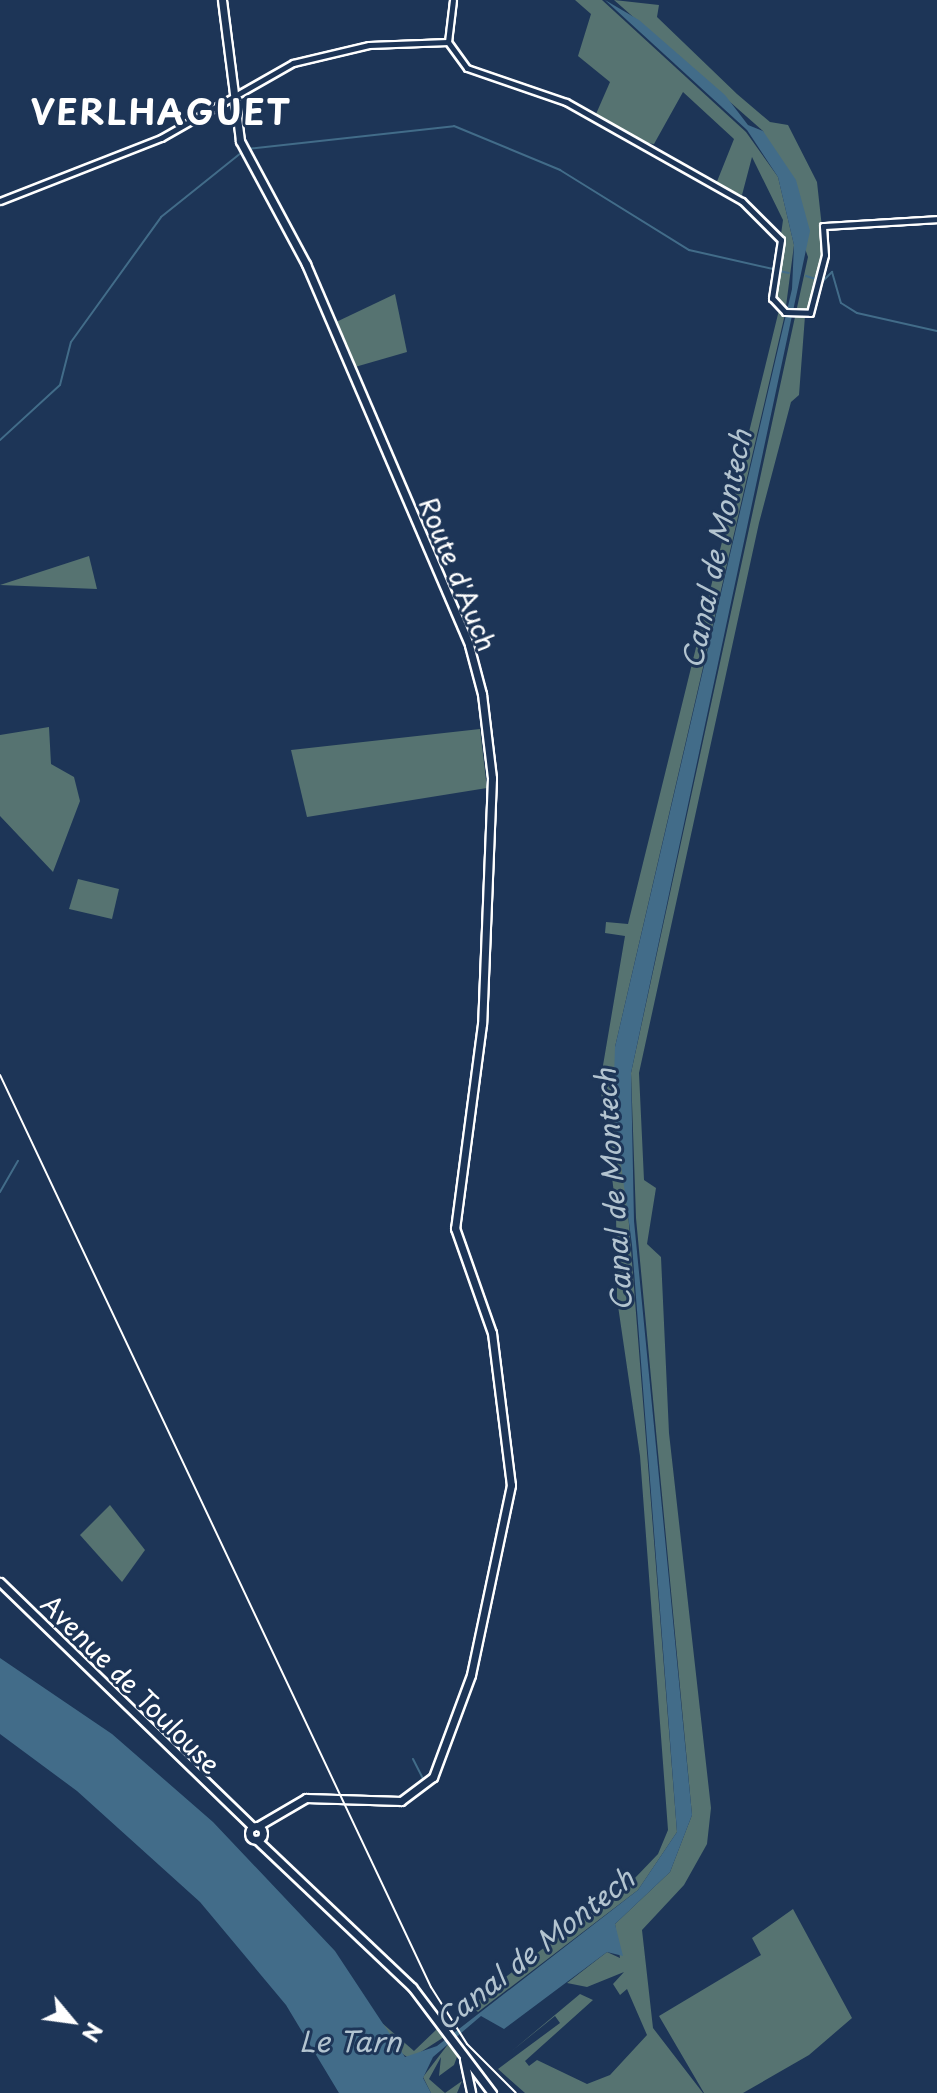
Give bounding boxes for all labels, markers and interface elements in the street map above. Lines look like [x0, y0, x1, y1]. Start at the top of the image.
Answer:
district label: VERLHAGUET [32, 92, 290, 132]
water label: Canal de Montech [674, 426, 758, 672]
street label: Route d'Auch [413, 492, 503, 656]
water label: Canal de Montech [588, 1067, 638, 1313]
street label: Avenue de Toulouse [35, 1588, 227, 1780]
water label: Canal de Montech [428, 1861, 640, 2037]
north arrow [32, 1981, 112, 2061]
text: N [75, 2017, 112, 2049]
water label: Le Tarn [299, 2024, 401, 2058]

